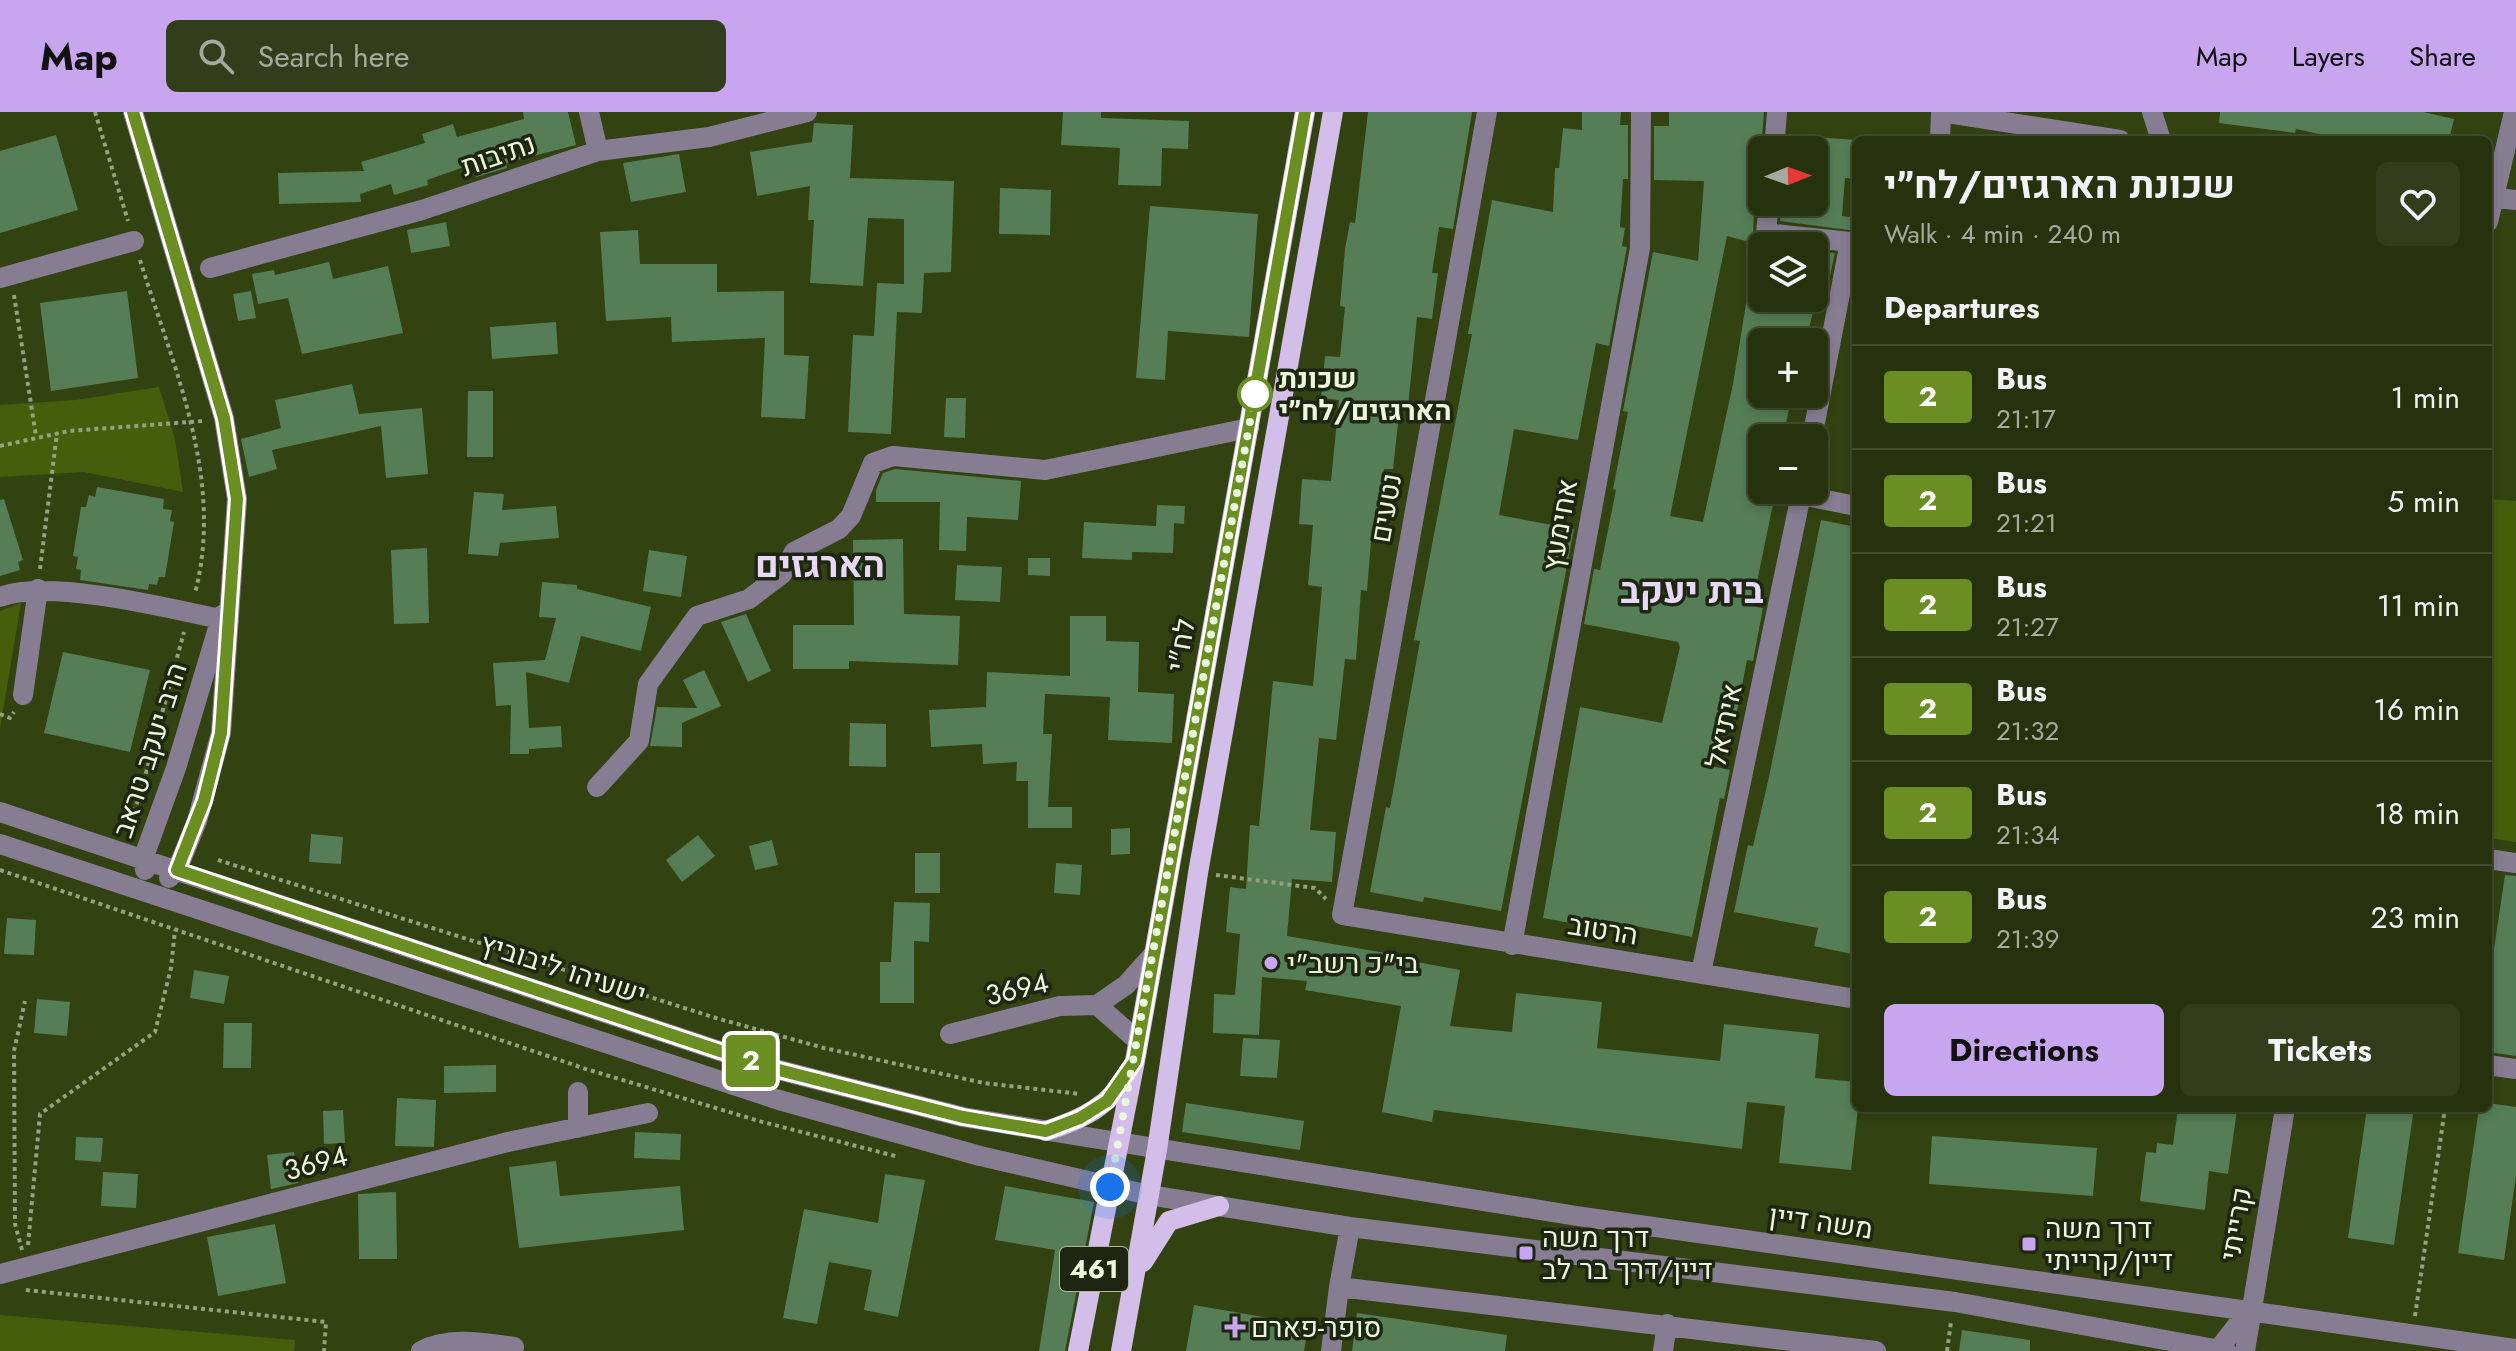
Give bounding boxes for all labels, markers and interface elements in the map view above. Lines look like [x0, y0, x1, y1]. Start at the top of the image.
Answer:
search box [166, 20, 726, 92]
text: Map [40, 29, 118, 84]
icon: search [194, 34, 238, 78]
text: Search here [258, 35, 410, 78]
text: Map [2196, 36, 2248, 77]
text: Layers [2292, 36, 2365, 77]
text: Share [2409, 36, 2476, 77]
street label: נתיבות [455, 123, 541, 187]
north arrow [1748, 136, 1828, 216]
map controls [1748, 136, 1828, 504]
text: שכונת הארגזים/לח״י [1884, 157, 2235, 212]
button: heart [2376, 162, 2460, 246]
text: Walk · 4 min · 240 m [1884, 215, 2121, 253]
button: layers [1748, 232, 1828, 312]
text: Departures [1884, 286, 2040, 329]
button: + [1748, 328, 1828, 408]
text: Bus [1996, 357, 2047, 400]
place label: שכונת הארגזים/לח״י [1279, 358, 1452, 431]
text: 2 [1919, 376, 1937, 417]
text: 1 min [2391, 376, 2460, 419]
marker: שכונת הארגזים/לח״י [1238, 377, 1272, 411]
text: 21:17 [1996, 400, 2056, 438]
button: − [1748, 424, 1828, 504]
text: Bus [1996, 461, 2047, 504]
street label: נטעים [1360, 470, 1412, 546]
street label: אחימעץ [1532, 476, 1588, 574]
text: 2 [1919, 480, 1937, 521]
text: 5 min [2387, 480, 2460, 523]
text: 21:21 [1996, 504, 2057, 542]
district label: הארגזים [755, 538, 885, 590]
district label: בית יעקב [1620, 564, 1764, 616]
text: Bus [1996, 565, 2047, 608]
text: 2 [1919, 584, 1937, 625]
text: 11 min [2377, 584, 2460, 627]
text: 21:27 [1996, 608, 2059, 646]
street label: לח"י [1156, 615, 1206, 675]
street label: הרב יעקב טראב [102, 657, 198, 843]
text: Bus [1996, 669, 2047, 712]
street label: איתיאל [1695, 680, 1753, 772]
text: 2 [1919, 688, 1937, 729]
text: 16 min [2373, 688, 2460, 731]
text: 21:32 [1996, 712, 2059, 750]
text: Bus [1996, 773, 2047, 816]
text: 2 [1919, 792, 1937, 833]
text: 18 min [2374, 792, 2460, 835]
text: 21:34 [1996, 816, 2060, 854]
text: Bus [1996, 877, 2047, 920]
text: 2 [1919, 896, 1937, 937]
text: 23 min [2371, 896, 2460, 939]
street label: הרטוב [1565, 904, 1641, 956]
text: 21:39 [1996, 920, 2059, 958]
street label: ישעיהו ליבוביץ [475, 923, 651, 1015]
place label: בי"כ רשב"י [1287, 943, 1419, 984]
marker: בי"כ רשב"י [1262, 954, 1280, 972]
street label: 3694 [981, 962, 1053, 1016]
button: Directions [1884, 1004, 2164, 1096]
button: Tickets [2180, 1004, 2460, 1096]
line badge: 2 [725, 1035, 777, 1087]
text: 2 [742, 1040, 760, 1081]
street label: 3694 [280, 1135, 352, 1191]
your location [1090, 1167, 1130, 1207]
street label: קרייתי [2209, 1184, 2263, 1264]
street label: משה דיין [1766, 1194, 1876, 1250]
place label: דרך משה דיין/קרייתי [2045, 1208, 2173, 1281]
place label: דרך משה דיין/דרך בר לב [1542, 1217, 1713, 1290]
marker: דרך משה דיין/קרייתי [2020, 1235, 2038, 1253]
marker: דרך משה דיין/דרך בר לב [1517, 1244, 1535, 1262]
road number: 461 [1060, 1247, 1128, 1291]
place label: סופר-פארם [1251, 1307, 1381, 1348]
marker: סופר-פארם [1226, 1318, 1244, 1336]

